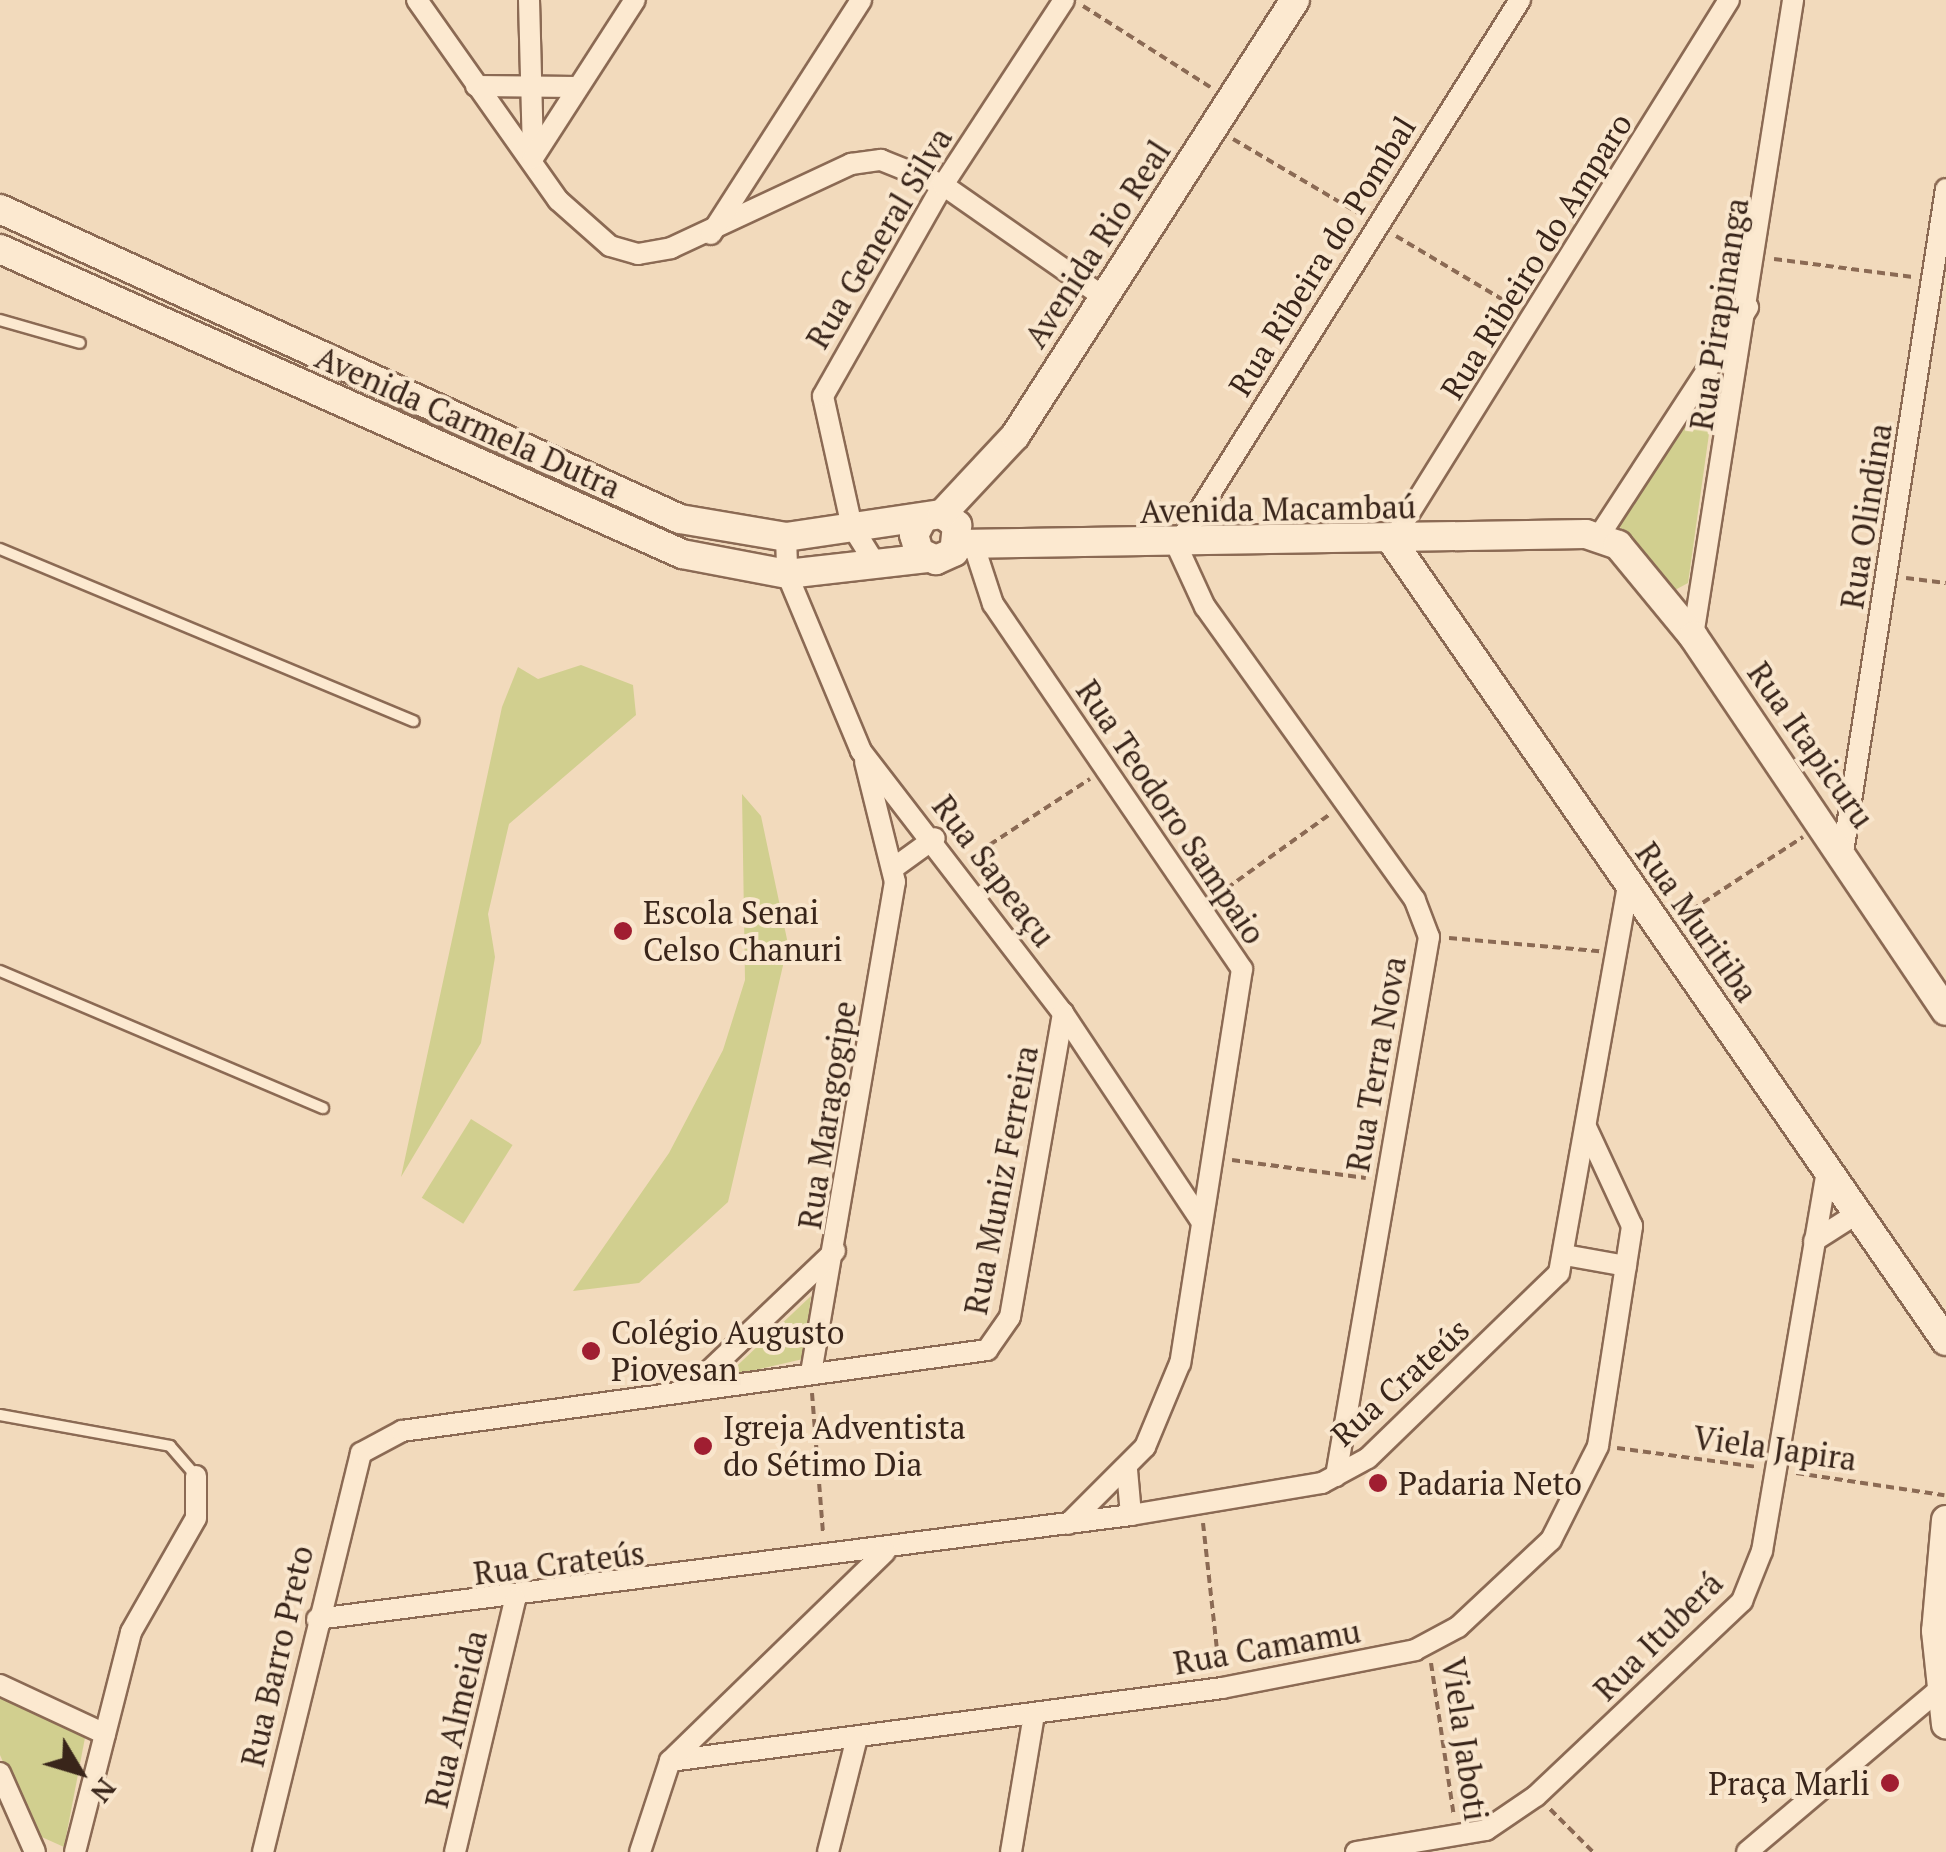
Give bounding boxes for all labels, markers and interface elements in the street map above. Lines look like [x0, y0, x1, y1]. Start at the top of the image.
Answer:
street label: Rua Ribeiro do Amparo [1432, 106, 1640, 406]
street label: Rua Ribeira do Pombal [1220, 109, 1424, 403]
street label: Rua General Silva [798, 121, 960, 355]
street label: Avenida Rio Real [1016, 133, 1178, 355]
street label: Rua Pirapinanga [1682, 195, 1756, 433]
street label: Avenida Carmela Dutra [310, 337, 626, 507]
street label: Rua Olindina [1832, 421, 1900, 611]
street label: Avenida Macambaú [1140, 487, 1416, 531]
street label: Rua Itapicuru [1740, 655, 1882, 835]
street label: Rua Teodoro Sampaio [1068, 673, 1274, 951]
street label: Rua Sapeaçu [925, 788, 1063, 954]
street label: Rua Muritiba [1628, 835, 1766, 1009]
place label: Escola Senai Celso Chanuri [643, 894, 843, 969]
marker: Escola Senai Celso Chanuri [612, 920, 634, 942]
street label: Rua Terra Nova [1338, 953, 1414, 1175]
street label: Rua Maragogipe [790, 998, 864, 1232]
street label: Rua Muniz Ferreira [956, 1042, 1046, 1318]
street label: Rua Crateús [1323, 1310, 1477, 1454]
place label: Colégio Augusto Piovesan [611, 1314, 845, 1389]
marker: Colégio Augusto Piovesan [580, 1340, 602, 1362]
place label: Igreja Adventista do Sétimo Dia [723, 1409, 966, 1484]
street label: Viela Japira [1691, 1418, 1859, 1478]
marker: Igreja Adventista do Sétimo Dia [692, 1435, 714, 1457]
place label: Padaria Neto [1398, 1464, 1582, 1502]
marker: Padaria Neto [1367, 1472, 1389, 1494]
street label: Rua Crateús [471, 1533, 647, 1593]
street label: Rua Barro Preto [233, 1542, 321, 1770]
street label: Rua Ituberá [1586, 1564, 1730, 1708]
street label: Rua Camamu [1170, 1612, 1364, 1682]
street label: Rua Almeida [417, 1626, 495, 1812]
street label: Viela Jaboti [1435, 1655, 1495, 1823]
north arrow [30, 1722, 130, 1822]
place label: Praça Marli [1708, 1764, 1870, 1802]
text: N [83, 1771, 125, 1811]
marker: Praça Marli [1879, 1772, 1901, 1794]

